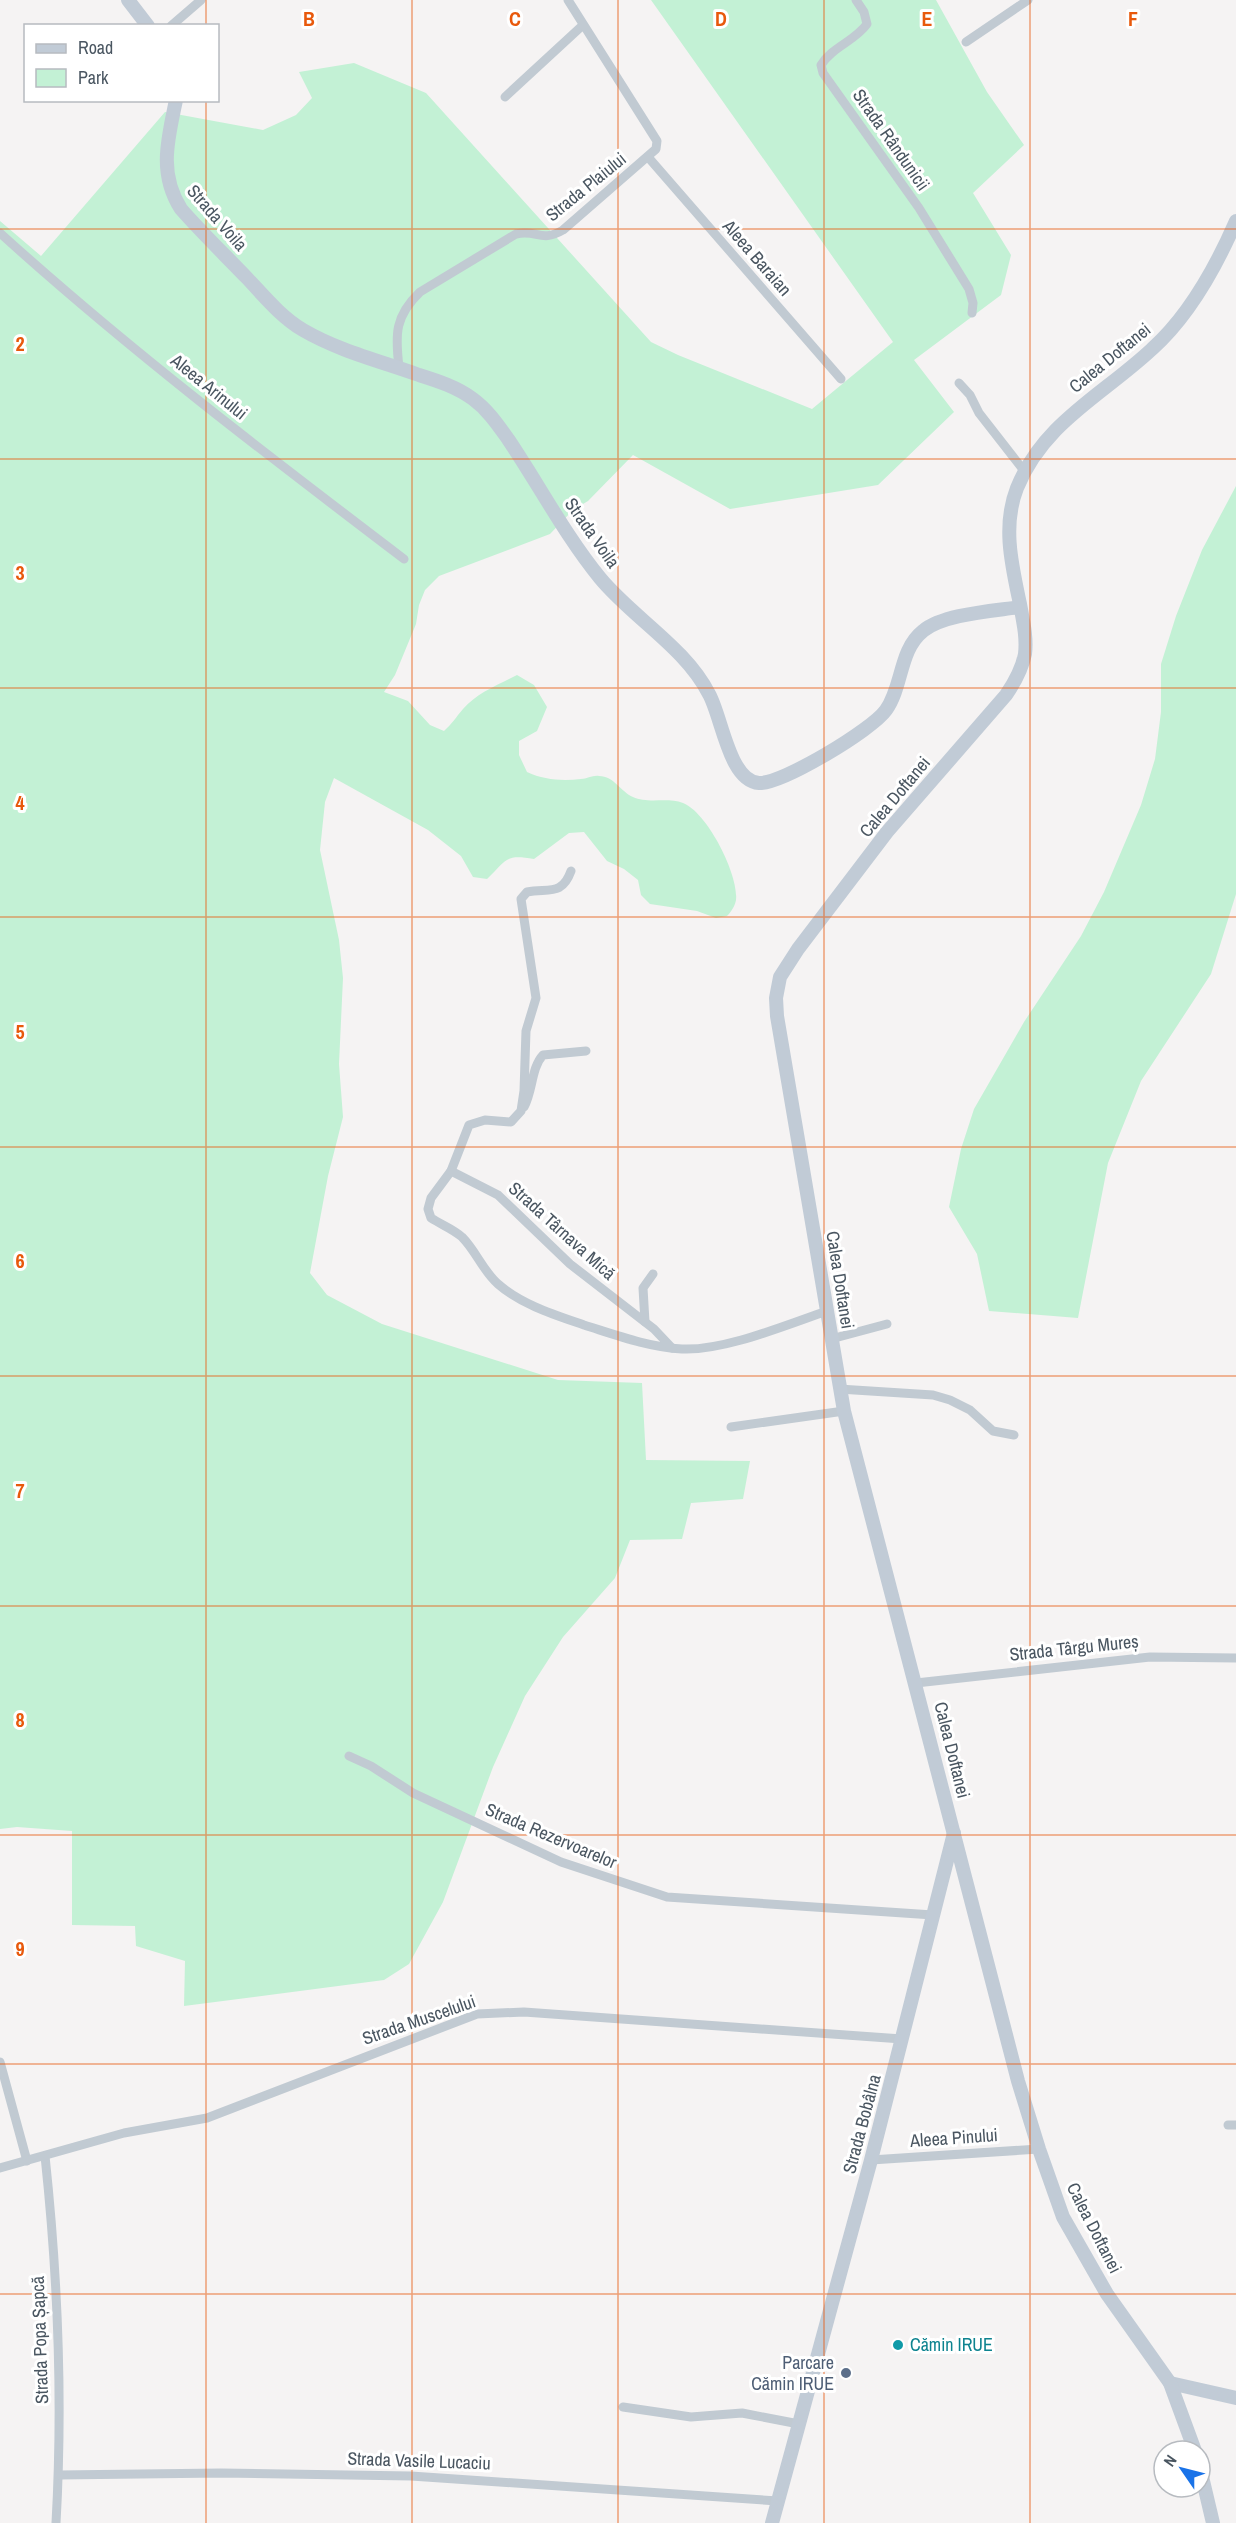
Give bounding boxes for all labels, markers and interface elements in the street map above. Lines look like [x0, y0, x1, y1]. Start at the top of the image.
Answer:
text: B [303, 5, 315, 32]
text: C [509, 5, 521, 32]
text: D [715, 5, 727, 32]
text: E [922, 5, 933, 32]
text: F [1128, 5, 1138, 32]
legend [24, 24, 219, 102]
text: Road [78, 35, 113, 60]
text: Park [78, 65, 109, 90]
street label: Strada Rândunicii [847, 84, 936, 196]
street label: Strada Plaiului [540, 146, 631, 227]
street label: Strada Voila [182, 179, 253, 256]
street label: Aleea Baraian [717, 213, 797, 301]
street label: Calea Doftanei [1064, 317, 1156, 398]
text: 2 [15, 330, 25, 357]
street label: Aleea Arinului [165, 347, 253, 425]
street label: Strada Voila [559, 493, 626, 573]
text: 3 [15, 559, 25, 586]
street label: Calea Doftanei [853, 751, 936, 842]
text: 4 [15, 789, 25, 816]
text: 5 [15, 1018, 25, 1045]
street label: Strada Târnava Mică [503, 1176, 621, 1285]
street label: Calea Doftanei [820, 1229, 861, 1331]
text: 6 [15, 1247, 25, 1274]
text: 7 [15, 1477, 25, 1504]
street label: Strada Târgu Mureș [1008, 1628, 1140, 1667]
street label: Calea Doftanei [928, 1699, 977, 1801]
text: 8 [15, 1706, 25, 1733]
street label: Strada Rezervoarelor [482, 1797, 621, 1874]
text: 9 [15, 1935, 25, 1962]
street label: Strada Muscelului [359, 1988, 479, 2051]
street label: Strada Bobâlna [836, 2071, 887, 2176]
street label: Aleea Pinului [908, 2122, 999, 2153]
street label: Calea Doftanei [1061, 2178, 1128, 2277]
street label: Strada Popa Șapcă [25, 2276, 54, 2404]
place label: Cămin IRUE [910, 2332, 993, 2357]
marker: Cămin IRUE [891, 2338, 905, 2352]
place label: Parcare Cămin IRUE [751, 2350, 834, 2396]
marker: Parcare Cămin IRUE [839, 2366, 853, 2380]
north arrow [1152, 2439, 1212, 2499]
street label: Strada Vasile Lucaciu [347, 2446, 491, 2475]
text: N [1158, 2450, 1181, 2471]

